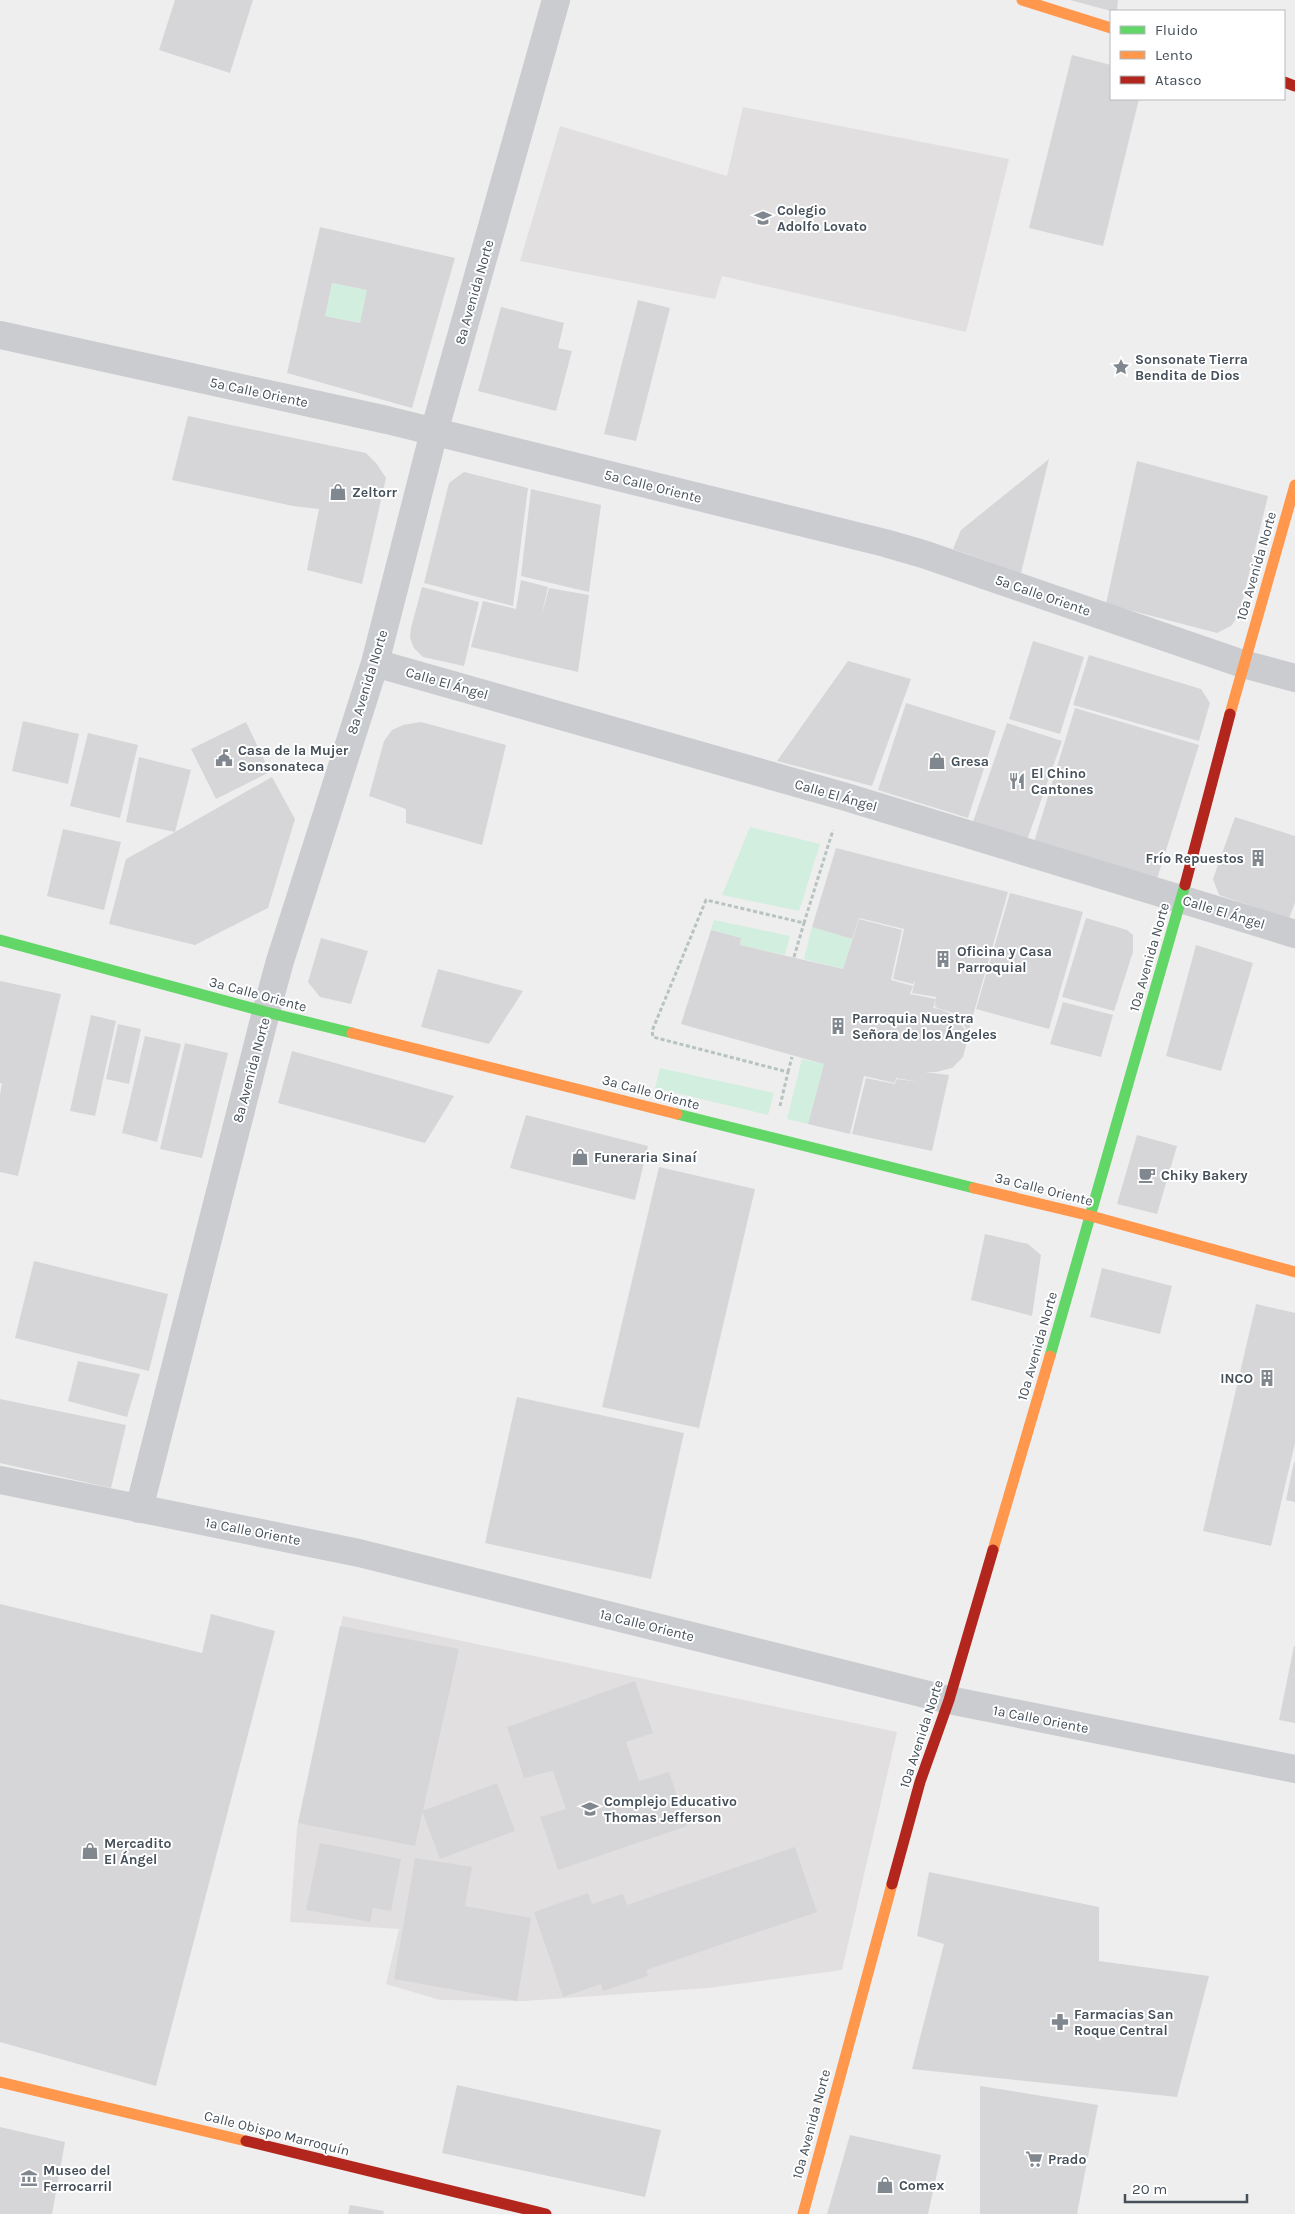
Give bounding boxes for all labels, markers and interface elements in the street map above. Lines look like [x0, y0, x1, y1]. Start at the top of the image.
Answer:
legend [1110, 10, 1285, 100]
text: Fluido [1155, 21, 1198, 39]
text: Lento [1155, 46, 1193, 64]
text: Atasco [1155, 71, 1201, 89]
place label: Colegio Adolfo Lovato [777, 202, 867, 235]
school or university icon: Colegio Adolfo Lovato [753, 208, 773, 228]
street label: 8a Avenida Norte [451, 238, 498, 347]
place label: Sonsonate Tierra Bendita de Dios [1135, 351, 1248, 384]
place icon: Sonsonate Tierra Bendita de Dios [1111, 357, 1131, 377]
street label: 5a Calle Oriente [208, 374, 310, 411]
street label: 5a Calle Oriente [602, 466, 703, 507]
shop icon: Zeltorr [328, 482, 348, 502]
place label: Zeltorr [352, 484, 397, 501]
street label: 10a Avenida Norte [1233, 510, 1280, 623]
street label: 5a Calle Oriente [993, 571, 1093, 620]
street label: 8a Avenida Norte [344, 628, 391, 736]
street label: Calle El Ángel [404, 663, 490, 703]
place label: Casa de la Mujer Sonsonateca [238, 742, 349, 775]
public building icon: Casa de la Mujer Sonsonateca [214, 748, 234, 768]
shop icon: Gresa [927, 751, 947, 771]
place label: Gresa [951, 753, 989, 770]
place label: El Chino Cantones [1031, 765, 1094, 798]
restaurant icon: El Chino Cantones [1007, 771, 1027, 791]
street label: Calle El Ángel [793, 775, 879, 815]
building icon: Frío Repuestos [1248, 848, 1268, 868]
place label: Frío Repuestos [1145, 850, 1244, 867]
street label: Calle El Ángel [1181, 891, 1267, 933]
street label: 10a Avenida Norte [1126, 901, 1173, 1014]
place label: Oficina y Casa Parroquial [957, 943, 1052, 976]
building icon: Oficina y Casa Parroquial [933, 949, 953, 969]
street label: 3a Calle Oriente [207, 973, 309, 1016]
place label: Parroquia Nuestra Señora de los Ángeles [852, 1010, 997, 1043]
street label: 8a Avenida Norte [229, 1016, 274, 1125]
building icon: Parroquia Nuestra Señora de los Ángeles [828, 1016, 848, 1036]
street label: 3a Calle Oriente [600, 1071, 702, 1114]
shop icon: Funeraria Sinaí [570, 1147, 590, 1167]
place label: Funeraria Sinaí [594, 1149, 697, 1166]
cafe icon: Chiky Bakery [1137, 1165, 1157, 1185]
place label: Chiky Bakery [1161, 1167, 1247, 1184]
street label: 3a Calle Oriente [993, 1169, 1095, 1210]
street label: 10a Avenida Norte [1014, 1290, 1061, 1403]
building icon: INCO [1257, 1368, 1277, 1388]
place label: INCO [1220, 1370, 1253, 1387]
street label: 1a Calle Oriente [204, 1514, 302, 1549]
street label: 1a Calle Oriente [598, 1606, 696, 1645]
street label: 10a Avenida Norte [896, 1678, 947, 1790]
street label: 1a Calle Oriente [992, 1702, 1090, 1737]
place label: Complejo Educativo Thomas Jefferson [604, 1793, 737, 1826]
school or university icon: Complejo Educativo Thomas Jefferson [580, 1799, 600, 1819]
place label: Mercadito El Ángel [104, 1835, 171, 1868]
shop icon: Mercadito El Ángel [80, 1841, 100, 1861]
place label: Farmacias San Roque Central [1074, 2006, 1173, 2039]
pharmacy icon: Farmacias San Roque Central [1050, 2012, 1070, 2032]
street label: 10a Avenida Norte [789, 2068, 834, 2181]
street label: Calle Obispo Marroquín [202, 2107, 351, 2160]
supermarket icon: Prado [1024, 2149, 1044, 2169]
place label: Prado [1048, 2151, 1086, 2168]
place label: Museo del Ferrocarril [43, 2162, 112, 2195]
museum icon: Museo del Ferrocarril [19, 2168, 39, 2188]
scale bar [1125, 2172, 1248, 2204]
shop icon: Comex [875, 2175, 895, 2195]
place label: Comex [899, 2177, 944, 2194]
text: 20 m [1132, 2180, 1167, 2198]

